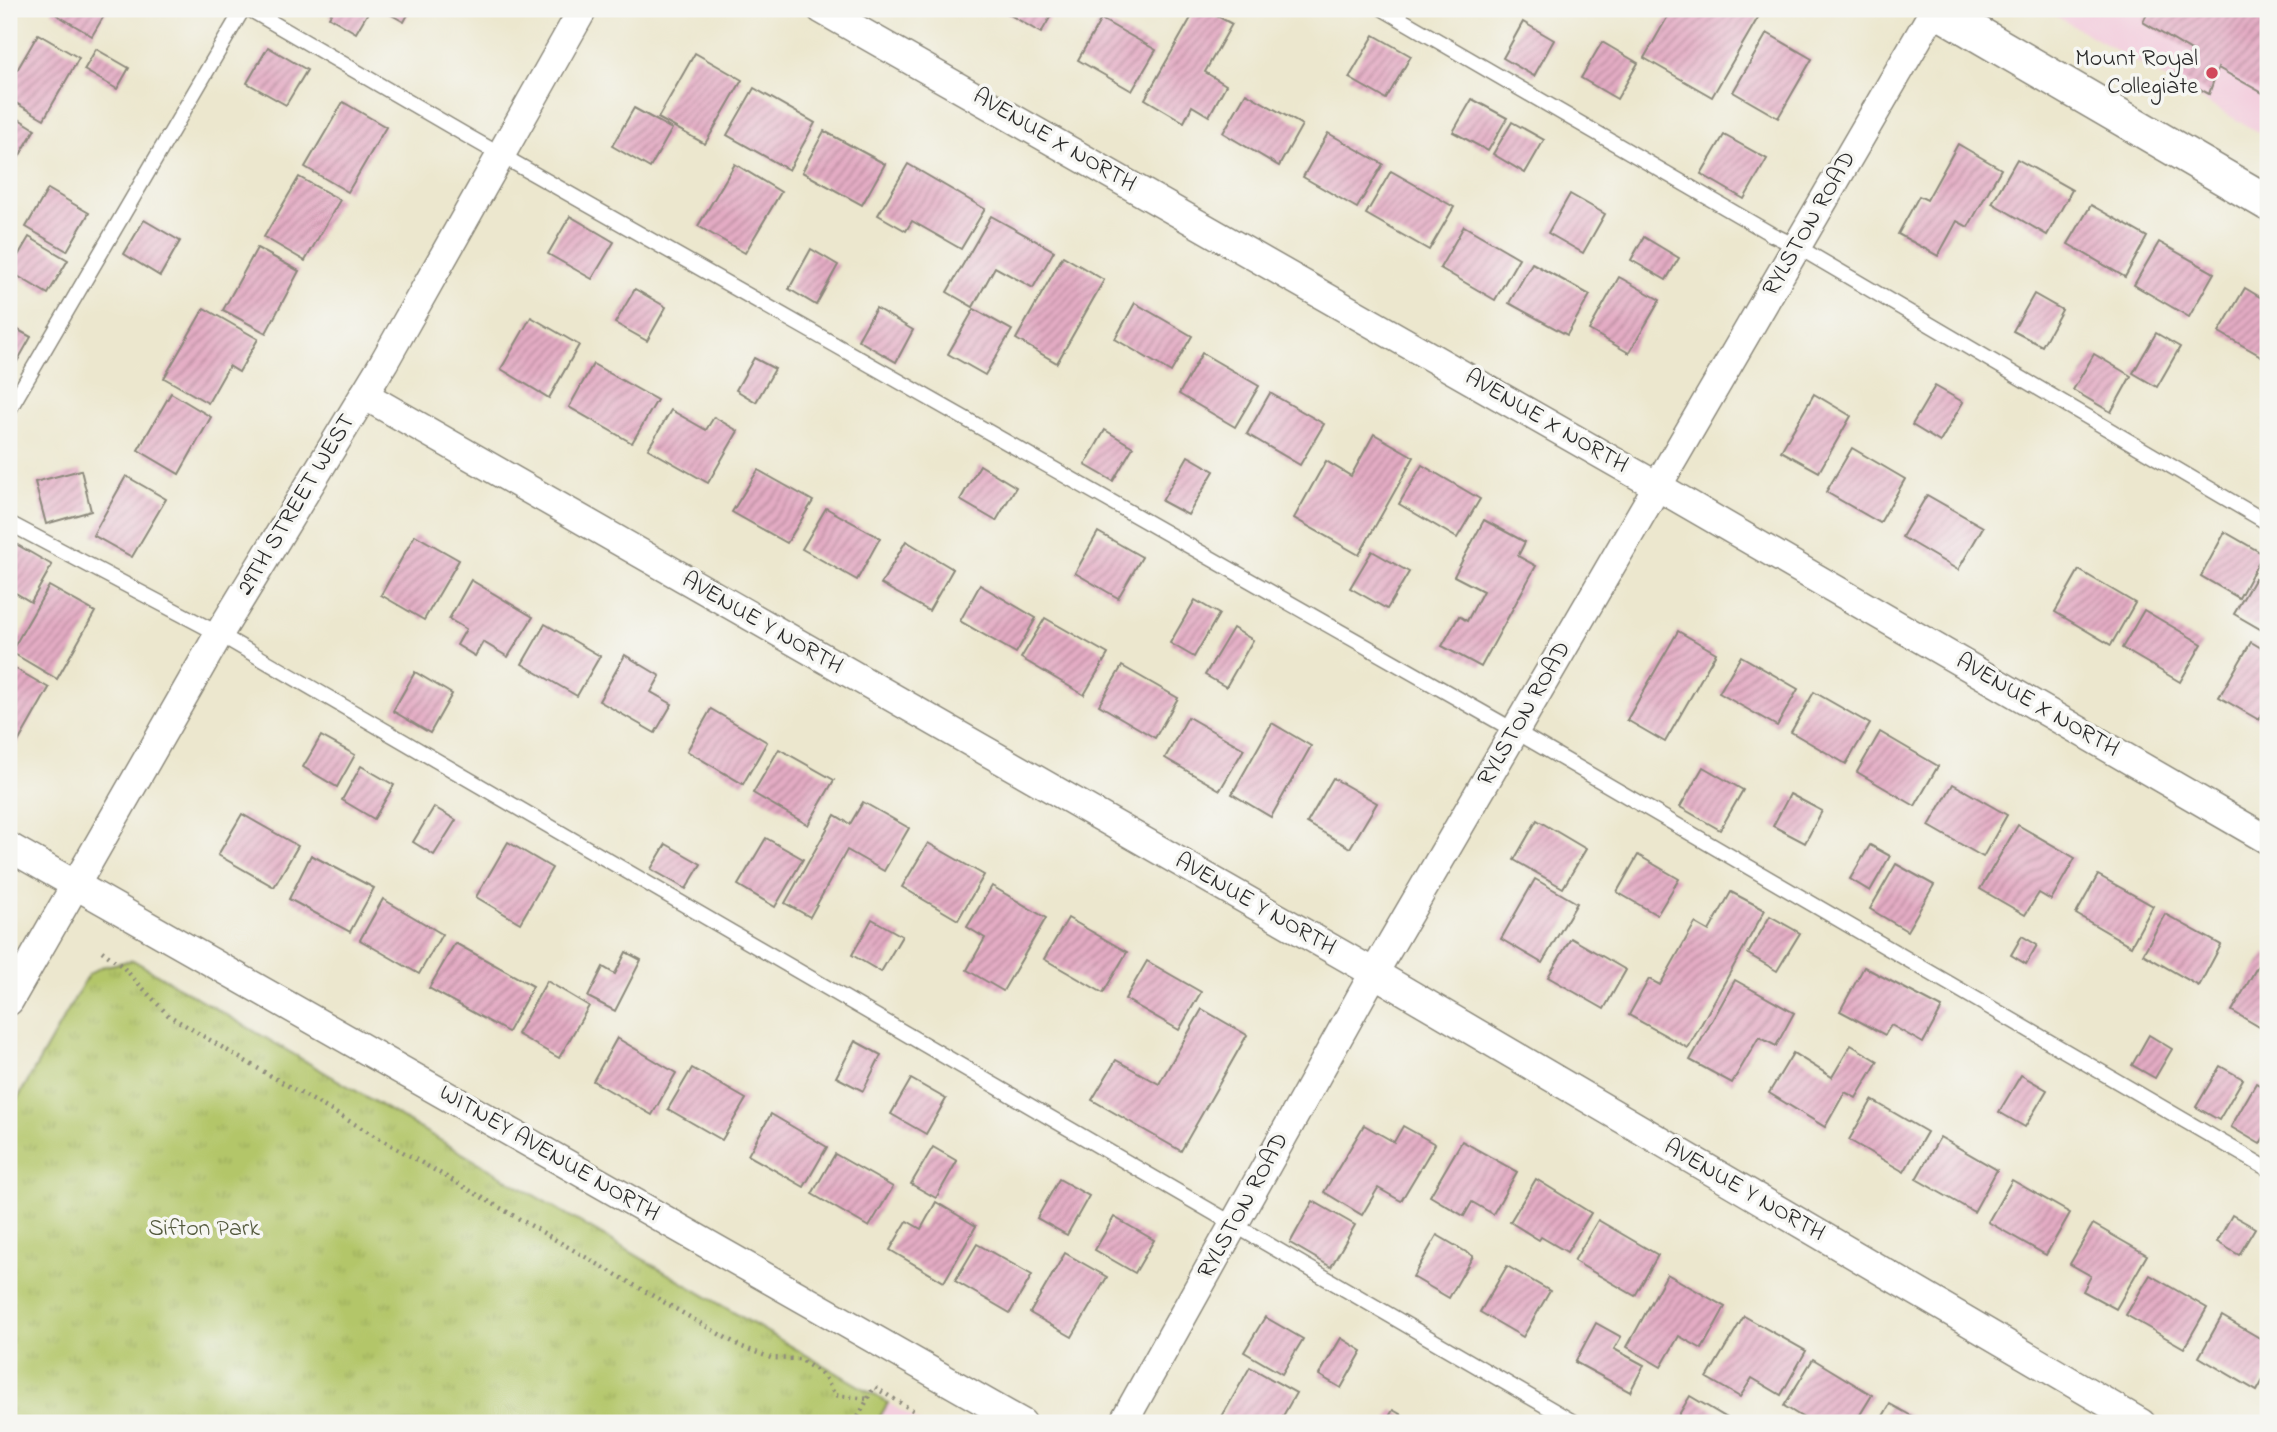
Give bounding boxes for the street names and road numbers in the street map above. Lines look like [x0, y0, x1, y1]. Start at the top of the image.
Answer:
street label: AVENUE X NORTH [966, 80, 1142, 202]
street label: RYLSTON ROAD [1754, 145, 1866, 303]
street label: AVENUE X NORTH [1458, 361, 1634, 483]
street label: 29TH STREET WEST [229, 407, 365, 602]
street label: AVENUE Y NORTH [675, 564, 849, 684]
street label: RYLSTON ROAD [1469, 635, 1581, 793]
street label: AVENUE X NORTH [1949, 645, 2125, 767]
street label: AVENUE Y NORTH [1168, 845, 1342, 965]
street label: WITNEY AVENUE NORTH [432, 1076, 666, 1232]
street label: RYLSTON ROAD [1189, 1127, 1299, 1285]
street label: AVENUE Y NORTH [1657, 1131, 1831, 1251]

